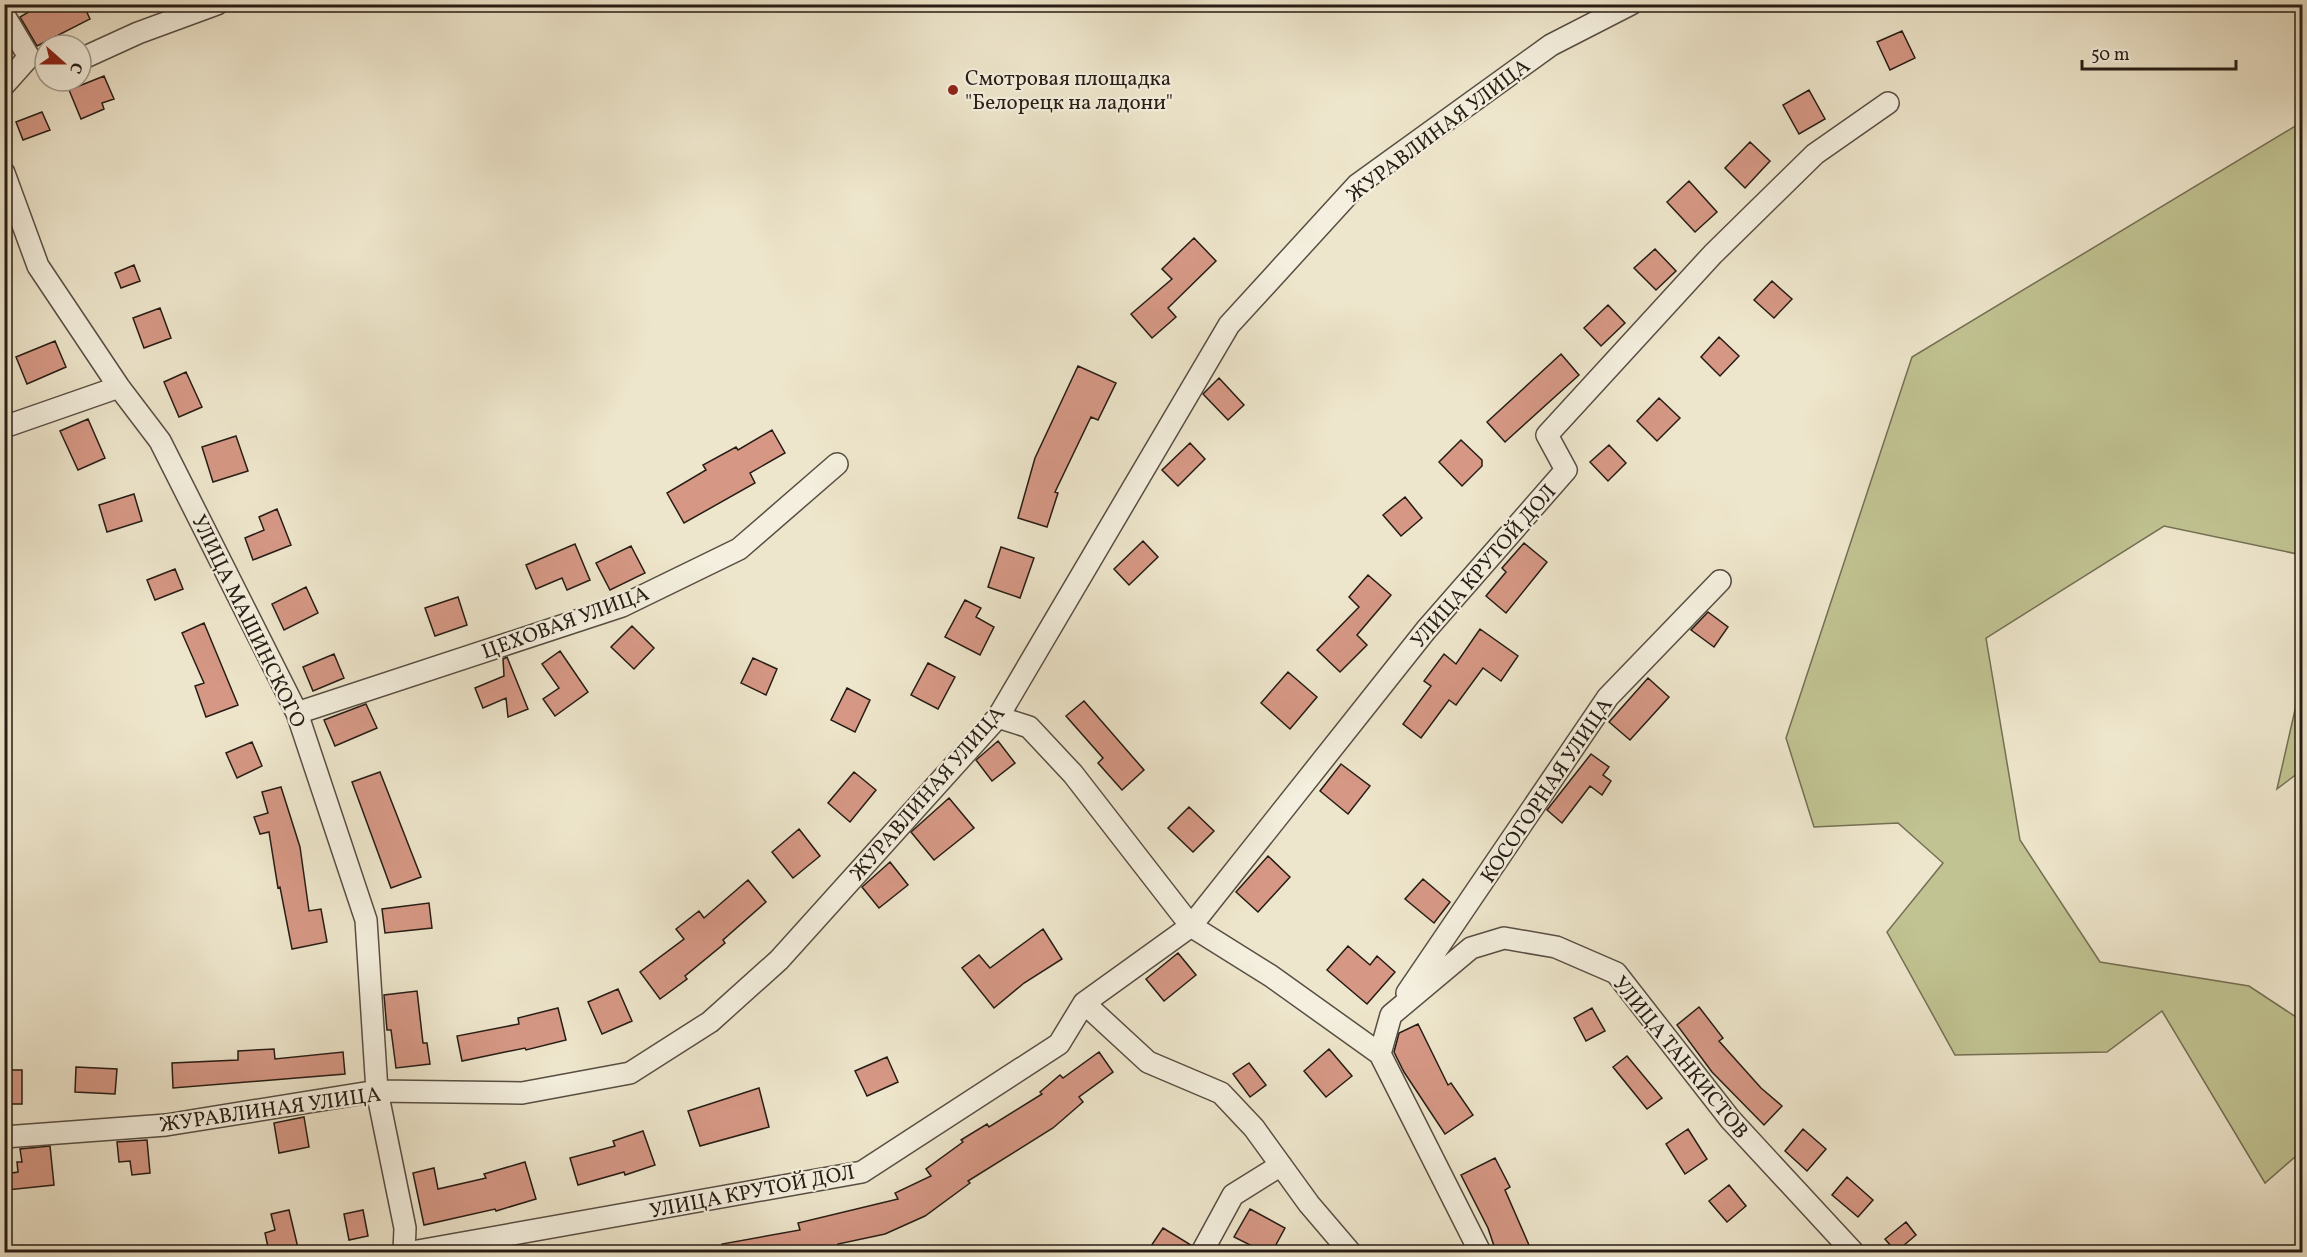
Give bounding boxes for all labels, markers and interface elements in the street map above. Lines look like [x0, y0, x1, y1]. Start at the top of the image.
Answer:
north arrow [33, 33, 93, 93]
scale bar [2082, 33, 2236, 71]
text: 50 m [2091, 43, 2130, 68]
street label: ЖУРАВЛИНАЯ УЛИЦА [1341, 52, 1537, 210]
text: С [63, 59, 87, 76]
place label: Смотровая площадка "Белорецк на ладони" [965, 65, 1173, 118]
marker: Смотровая площадка "Белорецк на ладони" [946, 83, 960, 97]
street label: УЛИЦА КРУТОЙ ДОЛ [1405, 479, 1564, 655]
street label: УЛИЦА МАШИНСКОГО [183, 510, 312, 733]
street label: ЦЕХОВАЯ УЛИЦА [478, 580, 653, 667]
street label: КОСОГОРНАЯ УЛИЦА [1474, 692, 1620, 889]
street label: ЖУРАВЛИНАЯ УЛИЦА [844, 700, 1012, 888]
street label: УЛИЦА ТАНКИСТОВ [1605, 970, 1755, 1146]
street label: ЖУРАВЛИНАЯ УЛИЦА [158, 1081, 383, 1140]
street label: УЛИЦА КРУТОЙ ДОЛ [647, 1158, 857, 1227]

